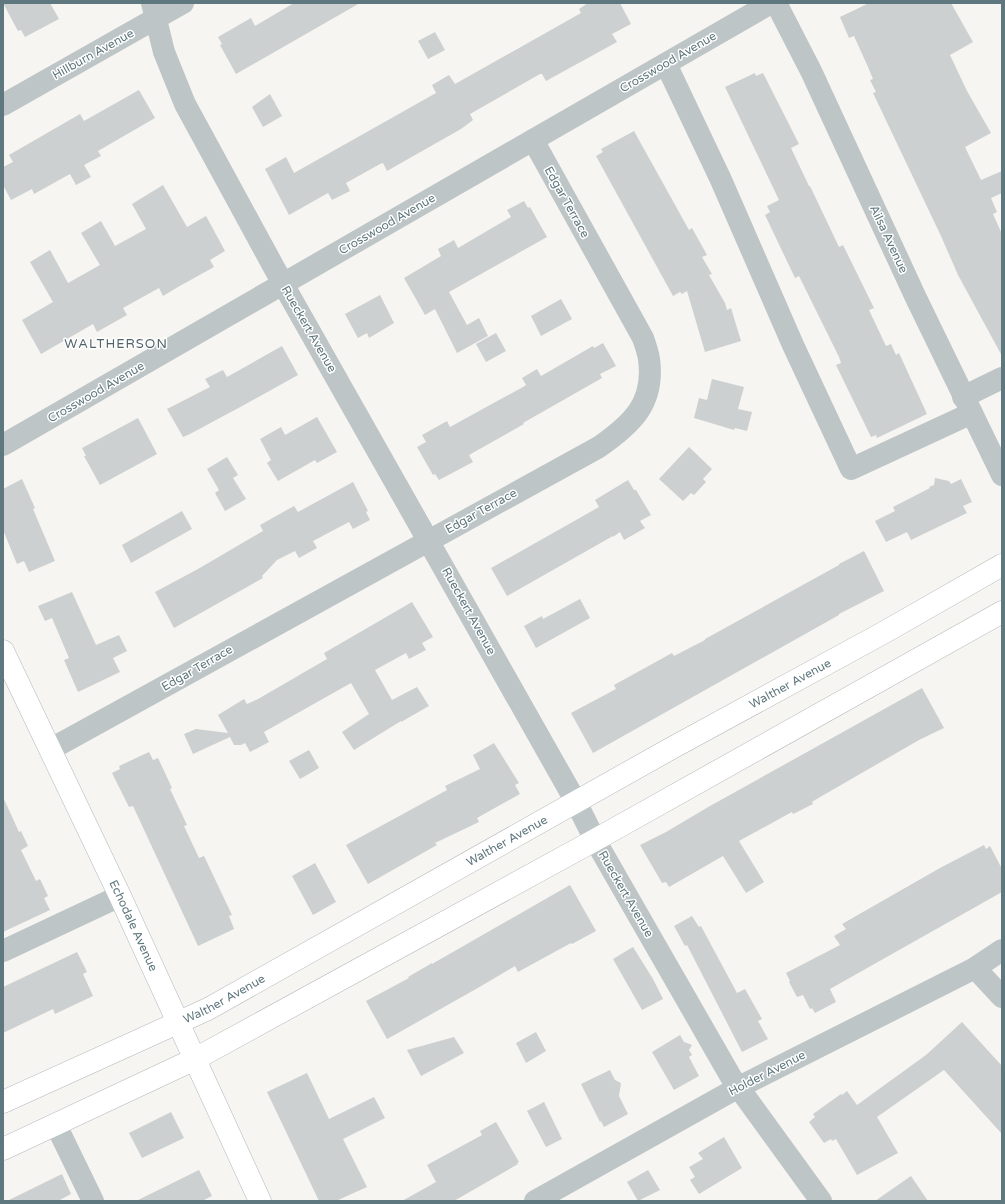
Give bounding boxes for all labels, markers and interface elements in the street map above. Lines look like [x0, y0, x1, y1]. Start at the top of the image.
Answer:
street label: Hillburn Avenue [50, 26, 136, 82]
street label: Crosswood Avenue [617, 29, 719, 95]
street label: Edgar Terrace [542, 164, 592, 240]
street label: Crosswood Avenue [336, 191, 438, 257]
street label: Ailsa Avenue [867, 203, 911, 275]
street label: Rueckert Avenue [279, 283, 340, 375]
district label: WALTHERSON [64, 336, 168, 352]
street label: Crosswood Avenue [45, 359, 147, 425]
street label: Edgar Terrace [443, 486, 519, 536]
street label: Rueckert Avenue [439, 565, 499, 657]
street label: Edgar Terrace [159, 642, 235, 694]
street label: Walther Avenue [747, 656, 834, 711]
street label: Walther Avenue [464, 812, 550, 869]
street label: Rueckert Avenue [596, 848, 657, 940]
street label: Echodale Avenue [106, 878, 161, 974]
street label: Walther Avenue [181, 971, 268, 1026]
street label: Holder Avenue [726, 1048, 808, 1098]

